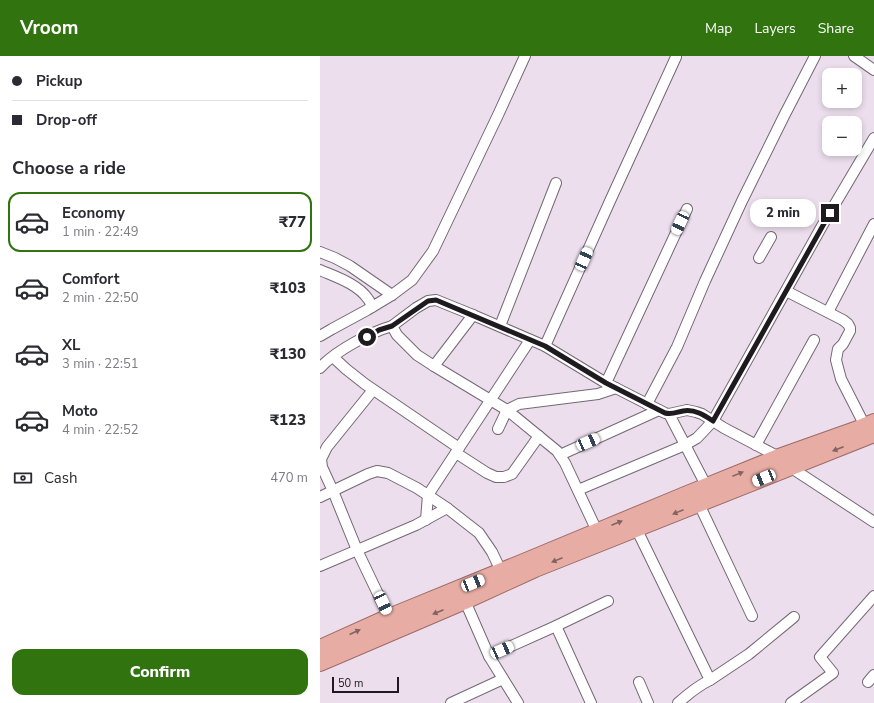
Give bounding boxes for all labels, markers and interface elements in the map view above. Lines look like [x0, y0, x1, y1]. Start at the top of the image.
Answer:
text: Vroom [20, 15, 78, 41]
text: Map [705, 19, 732, 38]
text: Layers [754, 19, 796, 38]
text: Share [818, 19, 854, 38]
map controls [822, 68, 862, 156]
button: + [822, 68, 862, 108]
text: Pickup [36, 71, 82, 91]
text: Drop-off [36, 110, 97, 130]
button: − [822, 116, 862, 156]
text: Choose a ride [12, 156, 126, 180]
callout: 2 min [750, 199, 816, 227]
text: Economy [62, 203, 125, 223]
icon: car [14, 204, 50, 240]
text: 2 min [766, 204, 800, 222]
route end [821, 204, 839, 222]
car [669, 210, 691, 236]
text: ₹77 [279, 212, 306, 232]
text: 1 min · 22:49 [62, 223, 138, 241]
car [574, 246, 594, 272]
text: Comfort [62, 269, 119, 289]
icon: car [14, 270, 50, 306]
text: ₹103 [270, 278, 306, 298]
text: 2 min · 22:50 [62, 289, 138, 307]
route start [358, 328, 376, 346]
text: XL [62, 335, 81, 355]
icon: car [14, 336, 50, 372]
text: ₹130 [270, 344, 306, 364]
text: 3 min · 22:51 [62, 355, 138, 373]
text: Moto [62, 401, 98, 421]
icon: car [14, 402, 50, 438]
text: ₹123 [270, 410, 306, 430]
text: 4 min · 22:52 [62, 421, 138, 439]
car [575, 432, 601, 452]
one-way arrow [831, 446, 843, 452]
icon: cash [12, 467, 34, 489]
text: Cash [44, 468, 78, 488]
car [751, 468, 777, 488]
text: 470 m [270, 469, 308, 487]
one-way arrow [732, 470, 744, 476]
one-way arrow [672, 509, 683, 515]
one-way arrow [612, 519, 624, 525]
one-way arrow [551, 558, 563, 564]
car [460, 573, 486, 593]
car [372, 590, 394, 616]
one-way arrow [432, 609, 443, 615]
one-way arrow [350, 629, 361, 635]
car [489, 640, 515, 660]
button: Confirm [12, 649, 308, 695]
scale bar [332, 675, 399, 694]
text: 50 m [338, 676, 363, 691]

